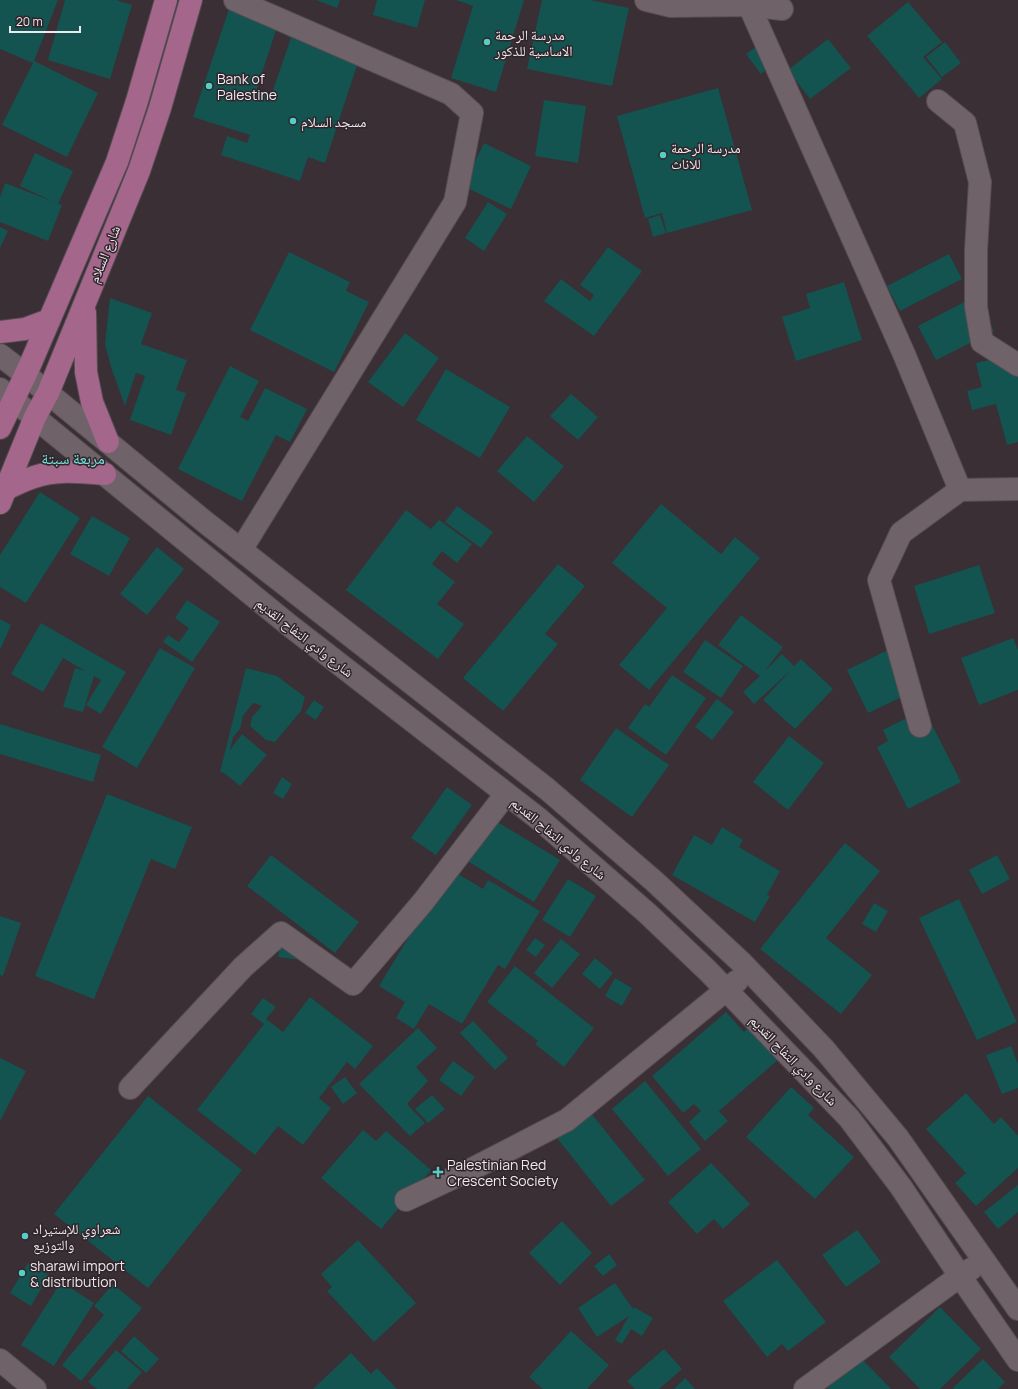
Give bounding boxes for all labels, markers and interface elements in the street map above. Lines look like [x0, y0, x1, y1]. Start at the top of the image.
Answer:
scale bar [10, 8, 80, 34]
text: 20 m [16, 13, 43, 30]
place label: مدرسة الرحمة الاساسية للذكور [494, 25, 573, 60]
marker: مدرسة الرحمة الاساسية للذكور [482, 37, 492, 47]
place label: Bank of Palestine [217, 69, 277, 104]
marker: Bank of Palestine [204, 81, 214, 91]
place label: مسجد السلام [301, 112, 366, 132]
marker: مسجد السلام [288, 116, 298, 126]
place label: مدرسة الرحمة للاناث [671, 138, 741, 173]
marker: مدرسة الرحمة للاناث [658, 150, 668, 160]
street label: شارع السلام [84, 222, 125, 286]
district label: مربعة سبتة [41, 447, 105, 469]
street label: شارع وادي التفاح القديم [251, 593, 358, 683]
street label: شارع وادي التفاح القديم [506, 792, 611, 886]
street label: شارع وادي التفاح القديم [744, 1011, 842, 1111]
place label: Palestinian Red Crescent Society [447, 1155, 559, 1190]
marker: Palestinian Red Crescent Society [432, 1166, 444, 1178]
place label: شعراوي للإستيراد والتوزيع [33, 1219, 121, 1255]
marker: شعراوي للإستيراد والتوزيع [20, 1231, 30, 1241]
place label: sharawi import & distribution [30, 1256, 125, 1291]
marker: sharawi import & distribution [17, 1268, 27, 1278]

